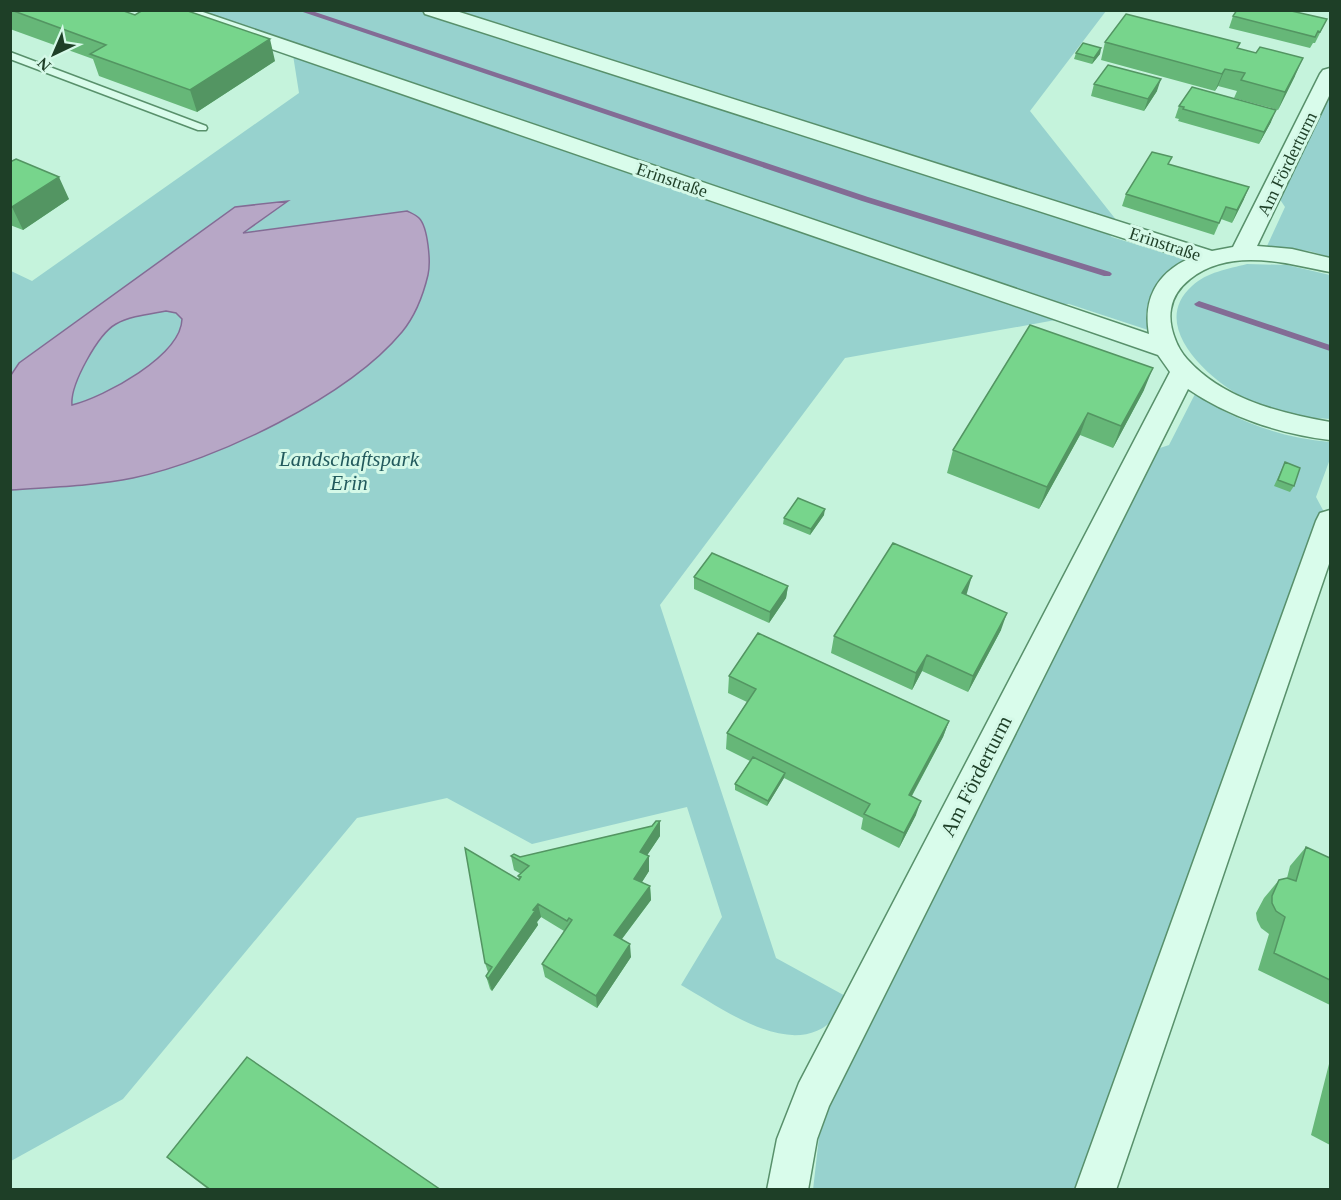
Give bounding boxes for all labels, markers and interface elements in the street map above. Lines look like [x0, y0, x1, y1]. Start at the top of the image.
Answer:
north arrow [24, 24, 84, 84]
text: N [34, 54, 54, 75]
street label: Am Förderturm [1253, 109, 1321, 219]
street label: Erinstraße [634, 159, 710, 201]
street label: Erinstraße [1127, 223, 1203, 265]
park label: Landschaftspark Erin [278, 447, 420, 495]
street label: Am Förderturm [935, 712, 1017, 840]

